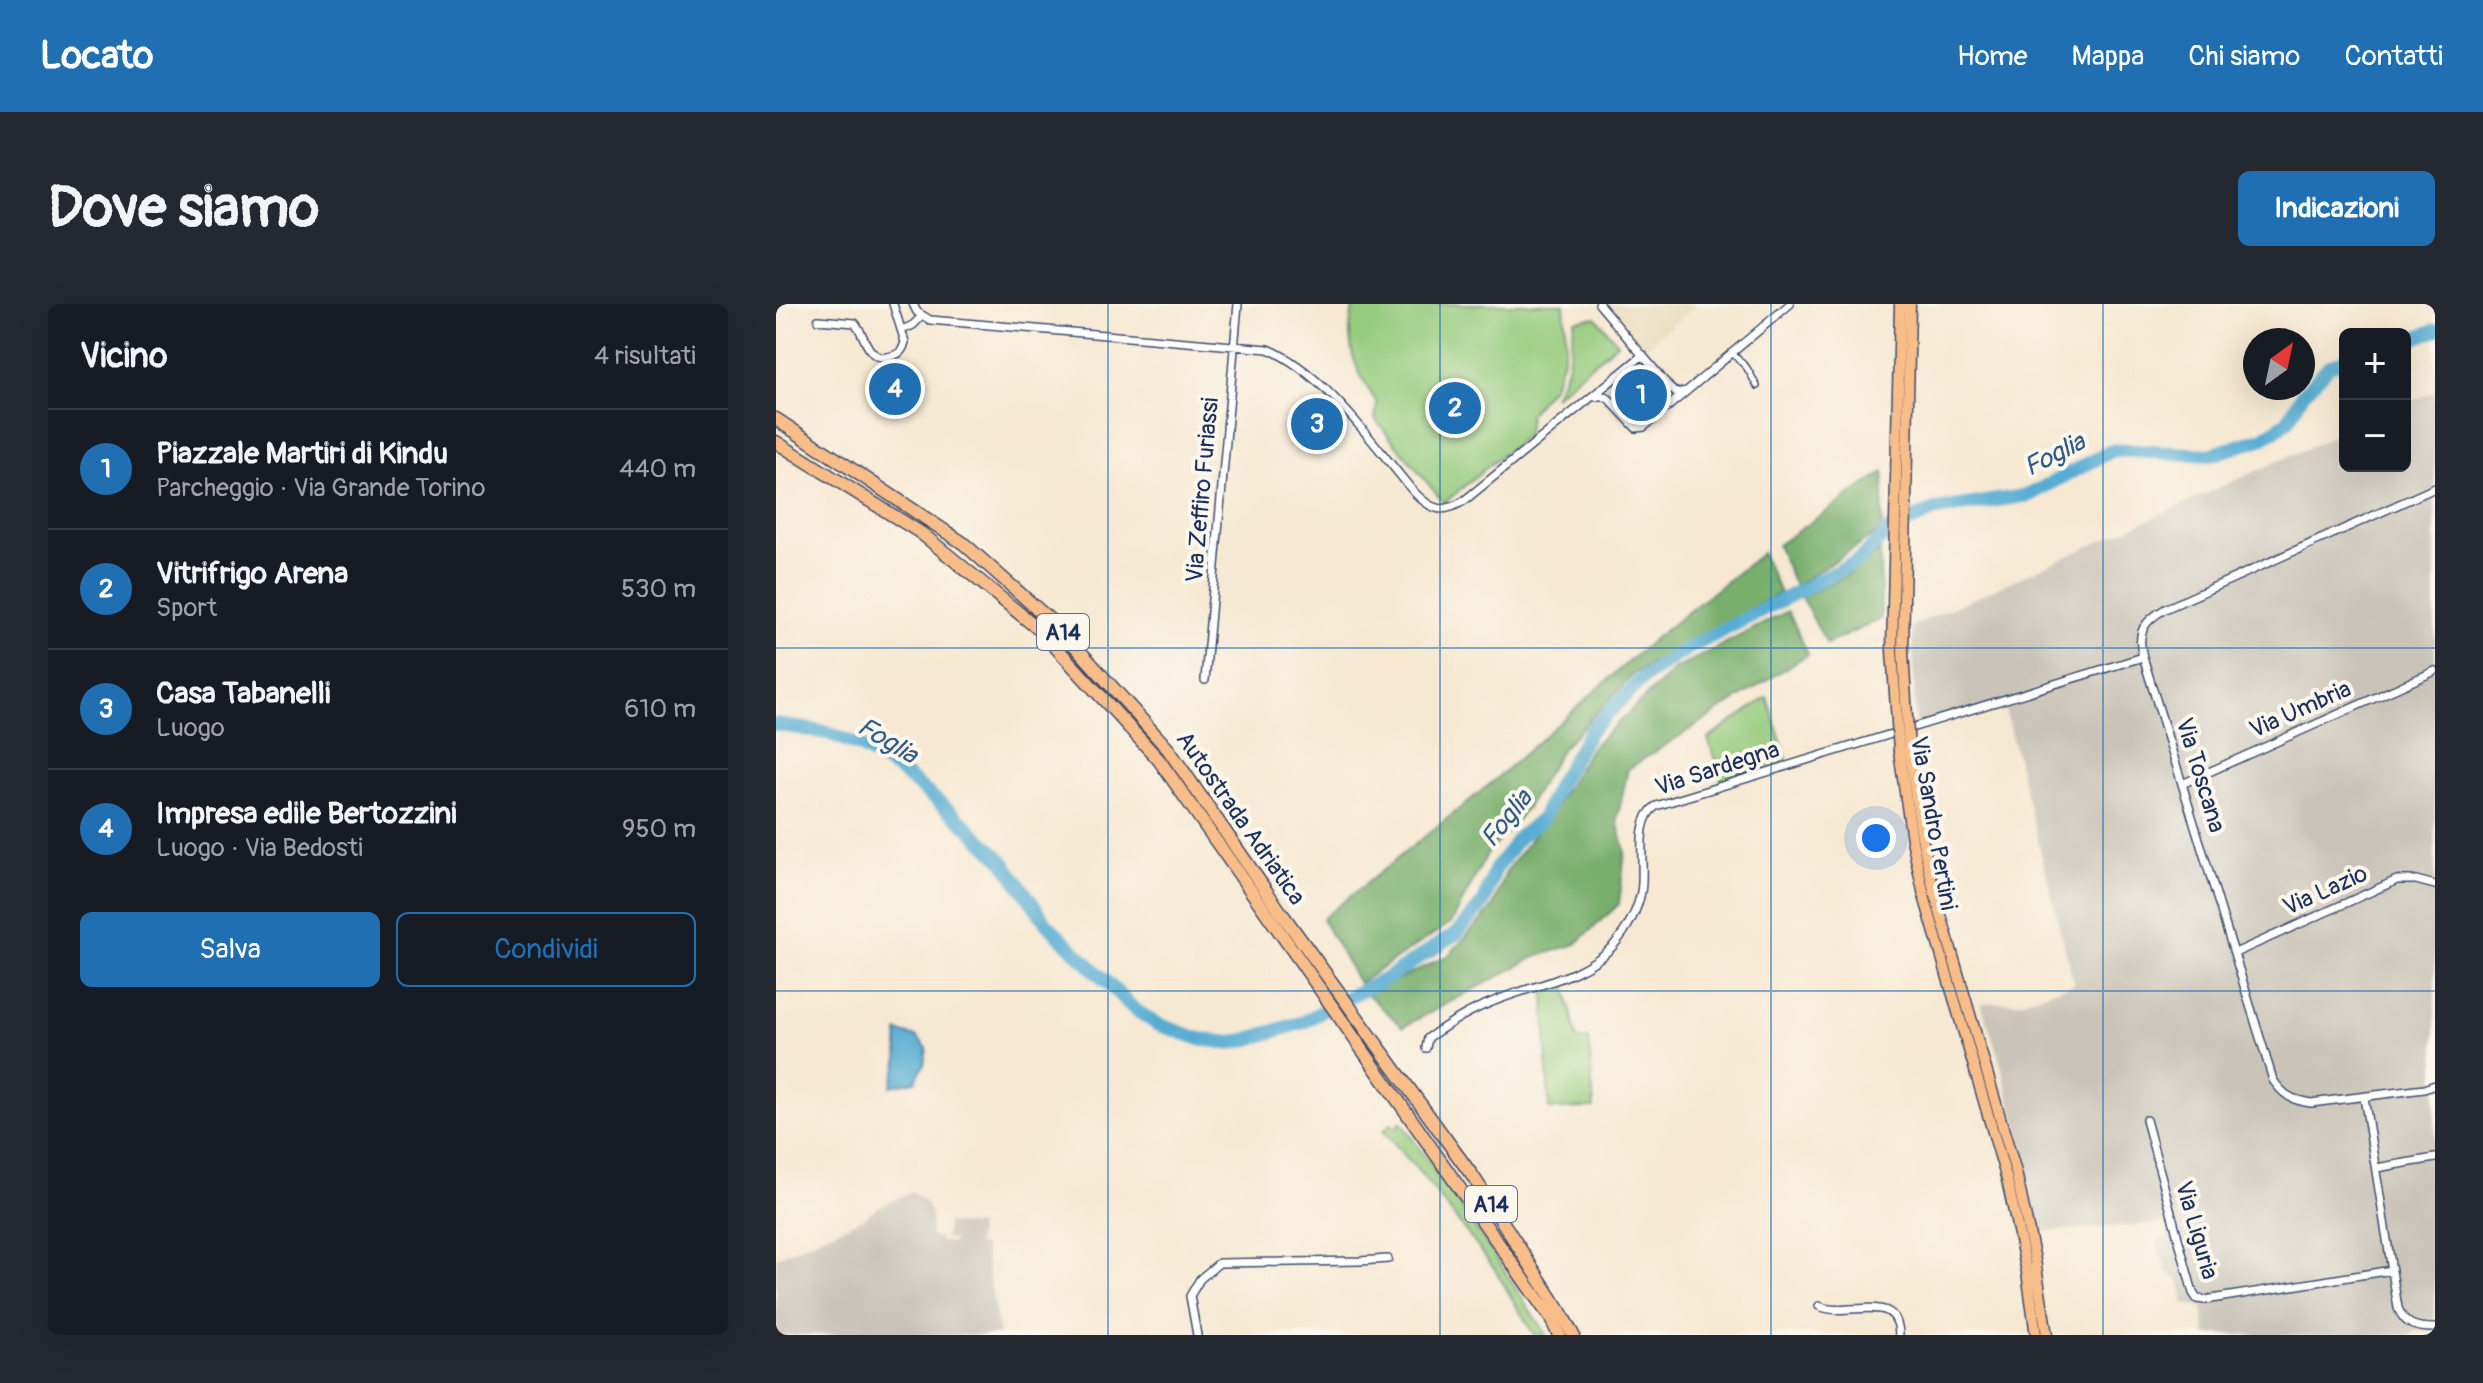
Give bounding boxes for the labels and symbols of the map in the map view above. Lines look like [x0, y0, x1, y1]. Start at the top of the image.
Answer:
north arrow [2243, 328, 2315, 400]
pin: 4 [869, 359, 921, 419]
pin: 1 [1615, 365, 1667, 425]
pin: 2 [1429, 378, 1481, 438]
pin: 3 [1291, 394, 1343, 454]
street label: Via Zeffiro Furiassi [1180, 396, 1225, 584]
water label: Foglia [2019, 425, 2092, 484]
road number: A14 [1037, 614, 1089, 650]
street label: Via Umbria [2245, 674, 2355, 745]
water label: Foglia [852, 711, 925, 772]
street label: Via Toscana [2169, 714, 2232, 836]
street label: Autostrada Adriatica [1170, 726, 1311, 911]
street label: Via Sandro Pertini [1904, 734, 1963, 912]
street label: Via Sardegna [1651, 735, 1783, 802]
water label: Foglia [1474, 782, 1541, 854]
your location [1856, 818, 1896, 858]
street label: Via Lazio [2278, 859, 2372, 922]
street label: Via Liguria [2169, 1178, 2224, 1283]
road number: A14 [1465, 1186, 1517, 1222]

